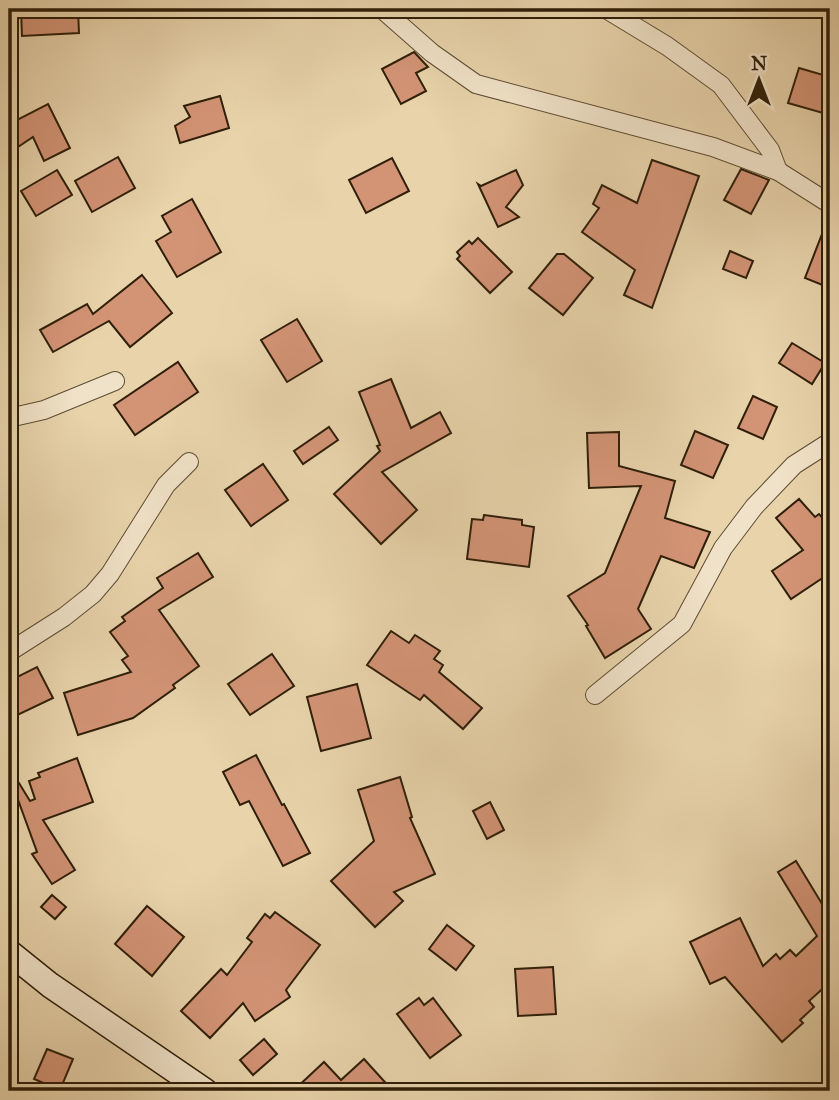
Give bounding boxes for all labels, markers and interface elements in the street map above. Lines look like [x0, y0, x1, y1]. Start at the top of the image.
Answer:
north arrow [724, 46, 794, 116]
text: N [751, 52, 767, 75]

